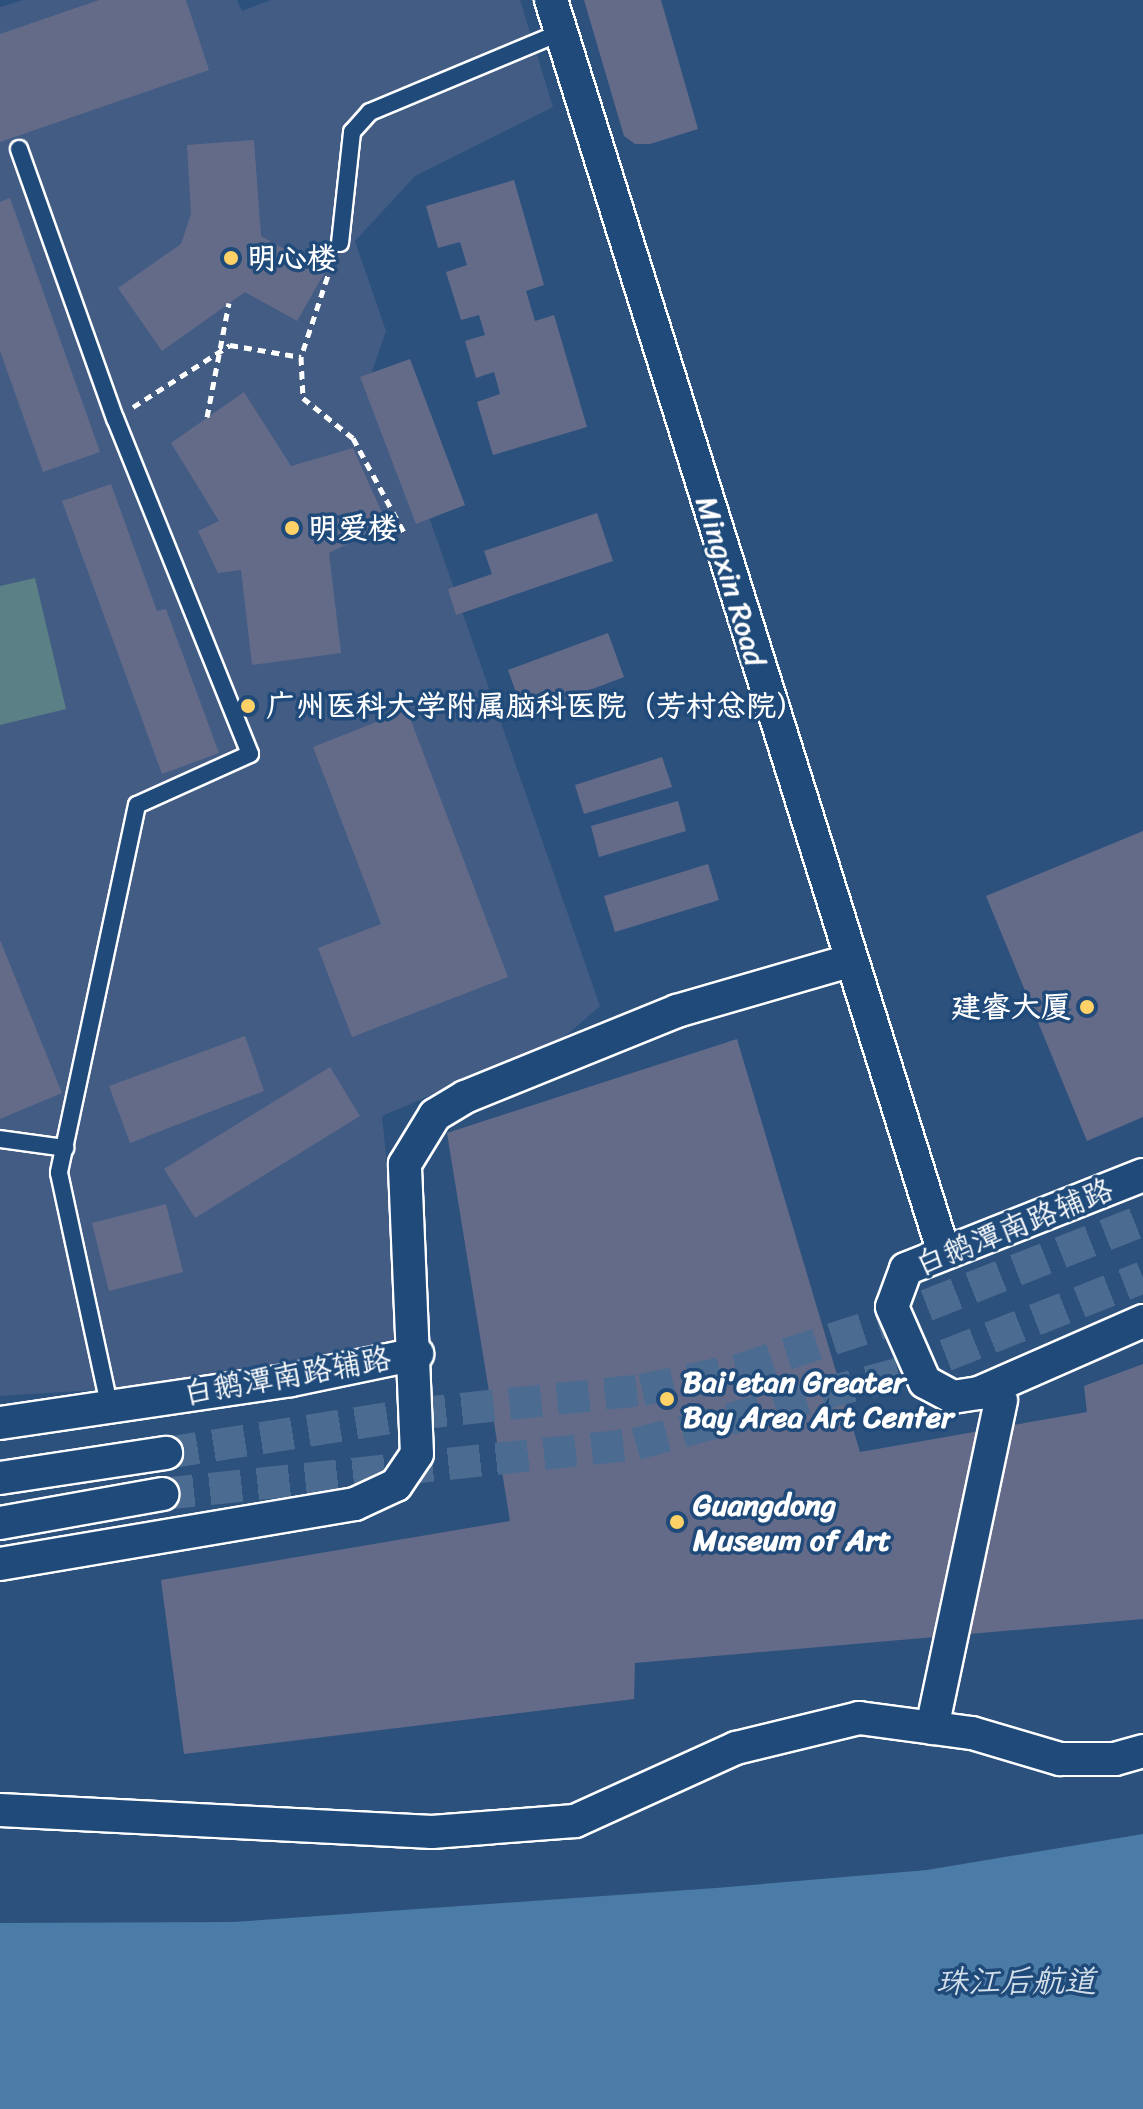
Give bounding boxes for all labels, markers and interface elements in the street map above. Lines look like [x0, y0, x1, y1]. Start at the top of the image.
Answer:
place label: 明心楼 [247, 240, 337, 276]
marker: 明心楼 [222, 249, 240, 267]
street label: Mingxin Road [688, 492, 774, 670]
place label: 明爱楼 [308, 510, 398, 546]
marker: 明爱楼 [283, 519, 301, 537]
place label: 广州医科大学附属脑科医院（芳村总院） [266, 688, 806, 724]
marker: 广州医科大学附属脑科医院（芳村总院） [237, 695, 259, 717]
place label: 建睿大厦 [951, 989, 1071, 1025]
marker: 建睿大厦 [1078, 998, 1096, 1016]
street label: 白鹅潭南路辅路 [910, 1171, 1118, 1283]
street label: 白鹅潭南路辅路 [180, 1340, 394, 1412]
place label: Bai'etan Greater Bay Area Art Center [683, 1364, 955, 1434]
marker: Bai'etan Greater Bay Area Art Center [658, 1390, 676, 1408]
place label: Guangdong Museum of Art [693, 1487, 891, 1558]
marker: Guangdong Museum of Art [668, 1513, 686, 1531]
water label: 珠江后航道 [936, 1963, 1096, 2001]

